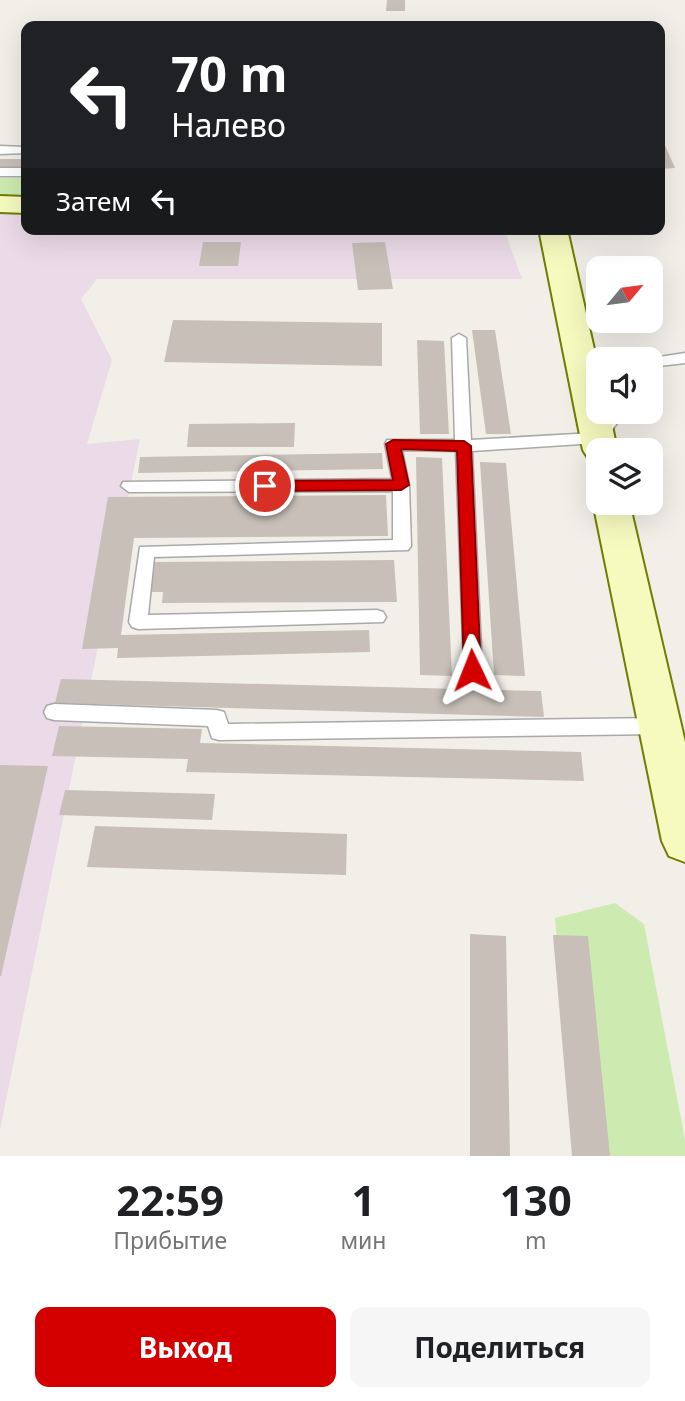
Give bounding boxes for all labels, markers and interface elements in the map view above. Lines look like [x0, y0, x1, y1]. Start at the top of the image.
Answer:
text: 70 m [171, 40, 288, 106]
icon: left [56, 49, 147, 140]
text: Налево [171, 103, 286, 146]
icon: left [145, 182, 183, 220]
text: Затем [56, 183, 131, 219]
north arrow [586, 256, 663, 332]
map controls [586, 256, 663, 515]
button: sound [586, 347, 663, 424]
button: layers [586, 438, 663, 515]
pin [235, 456, 295, 516]
icon: arrive [246, 467, 284, 505]
position arrow [435, 633, 509, 707]
text: 22:59 [116, 1171, 224, 1228]
text: 1 [351, 1171, 375, 1228]
text: 130 [500, 1171, 572, 1228]
text: Прибытие [113, 1224, 227, 1256]
text: мин [340, 1224, 386, 1256]
text: m [525, 1224, 547, 1256]
button: Выход [35, 1307, 336, 1387]
button: Поделиться [350, 1307, 650, 1387]

